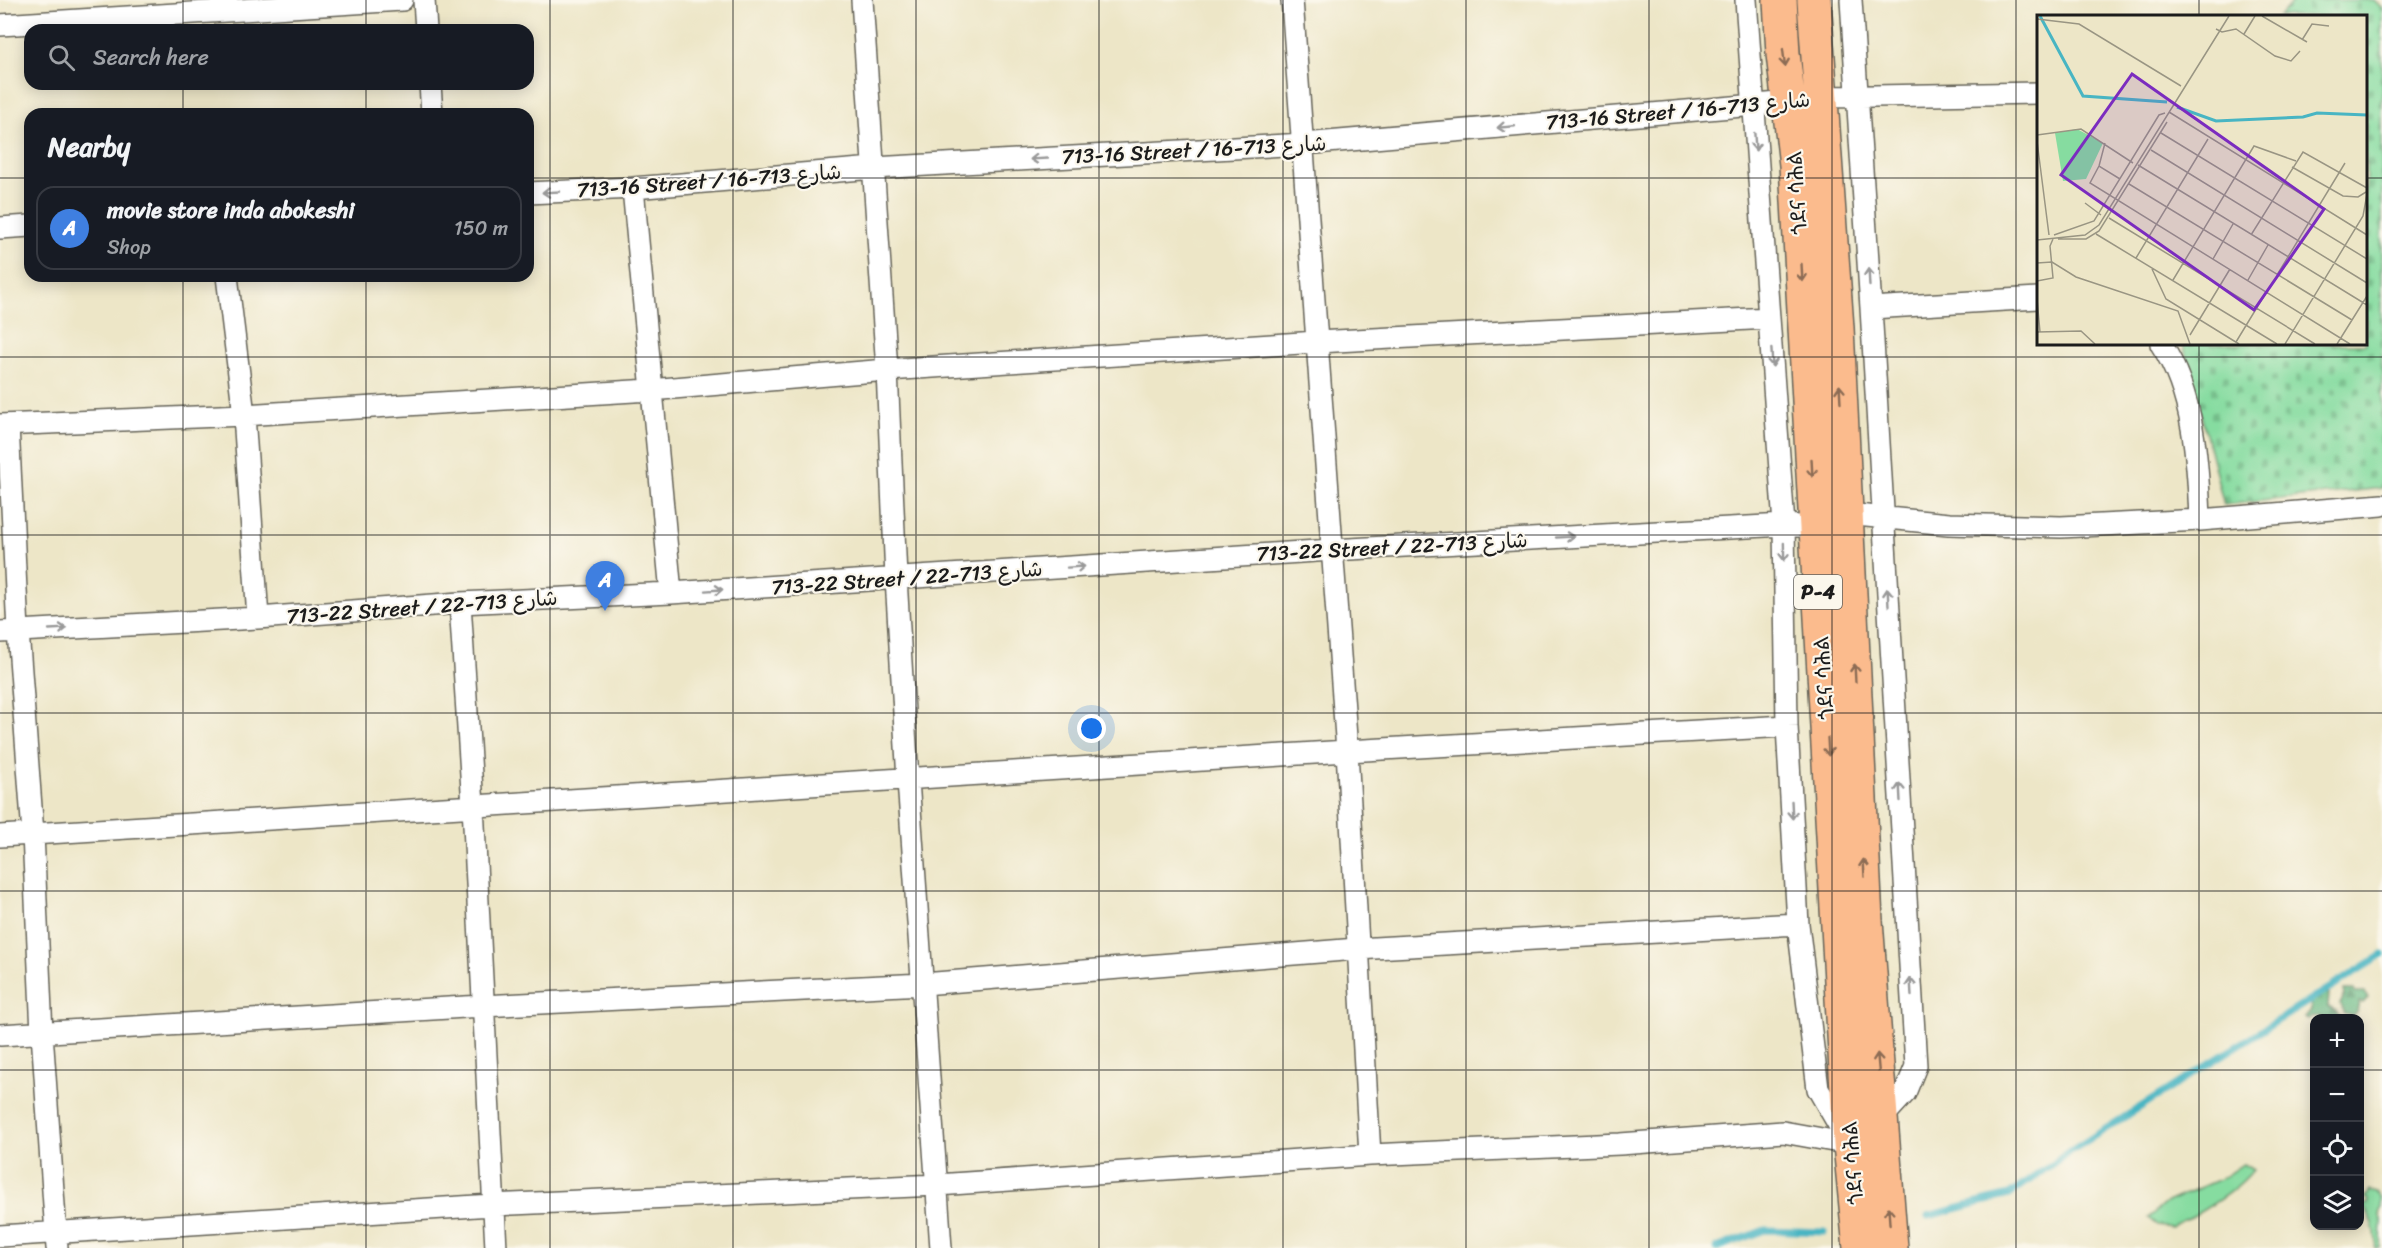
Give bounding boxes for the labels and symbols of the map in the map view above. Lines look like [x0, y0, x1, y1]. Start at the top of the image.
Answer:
inset map [2037, 15, 2367, 345]
one-way arrow [1779, 48, 1790, 68]
street label: 713-16 Street / شارع 713-16 [1544, 81, 1812, 141]
one-way arrow [1496, 122, 1516, 133]
street label: 713-16 Street / شارع 713-16 [1061, 124, 1327, 176]
one-way arrow [1750, 132, 1761, 152]
street label: ጎደና ሳሕል [1775, 150, 1819, 236]
street label: 713-16 Street / شارع 713-16 [575, 153, 843, 209]
one-way arrow [1030, 153, 1050, 164]
one-way arrow [542, 187, 562, 198]
one-way arrow [1797, 263, 1808, 283]
one-way arrow [1864, 268, 1875, 287]
one-way arrow [1766, 347, 1777, 367]
one-way arrow [1835, 385, 1846, 405]
one-way arrow [1806, 458, 1817, 478]
street label: 713-22 Street / شارع 713-22 [1255, 521, 1529, 573]
one-way arrow [1554, 532, 1574, 543]
one-way arrow [1778, 542, 1790, 562]
street label: 713-22 Street / شارع 713-22 [770, 550, 1044, 606]
one-way arrow [1066, 561, 1086, 572]
pin: A [586, 562, 624, 611]
road number: P-4 [1794, 575, 1842, 609]
street label: 713-22 Street / شارع 713-22 [285, 579, 559, 635]
one-way arrow [704, 585, 724, 596]
one-way arrow [1883, 588, 1894, 608]
one-way arrow [48, 623, 68, 634]
street label: ጎደና ሳሕል [1802, 635, 1846, 721]
one-way arrow [1849, 663, 1860, 683]
your location [1077, 714, 1106, 743]
one-way arrow [1823, 736, 1834, 756]
one-way arrow [1894, 783, 1905, 803]
one-way arrow [1786, 799, 1797, 819]
one-way arrow [1858, 858, 1870, 878]
one-way arrow [1905, 977, 1916, 997]
one-way arrow [1872, 1053, 1883, 1073]
street label: ጎደና ሳሕል [1830, 1120, 1876, 1206]
one-way arrow [1883, 1206, 1894, 1226]

